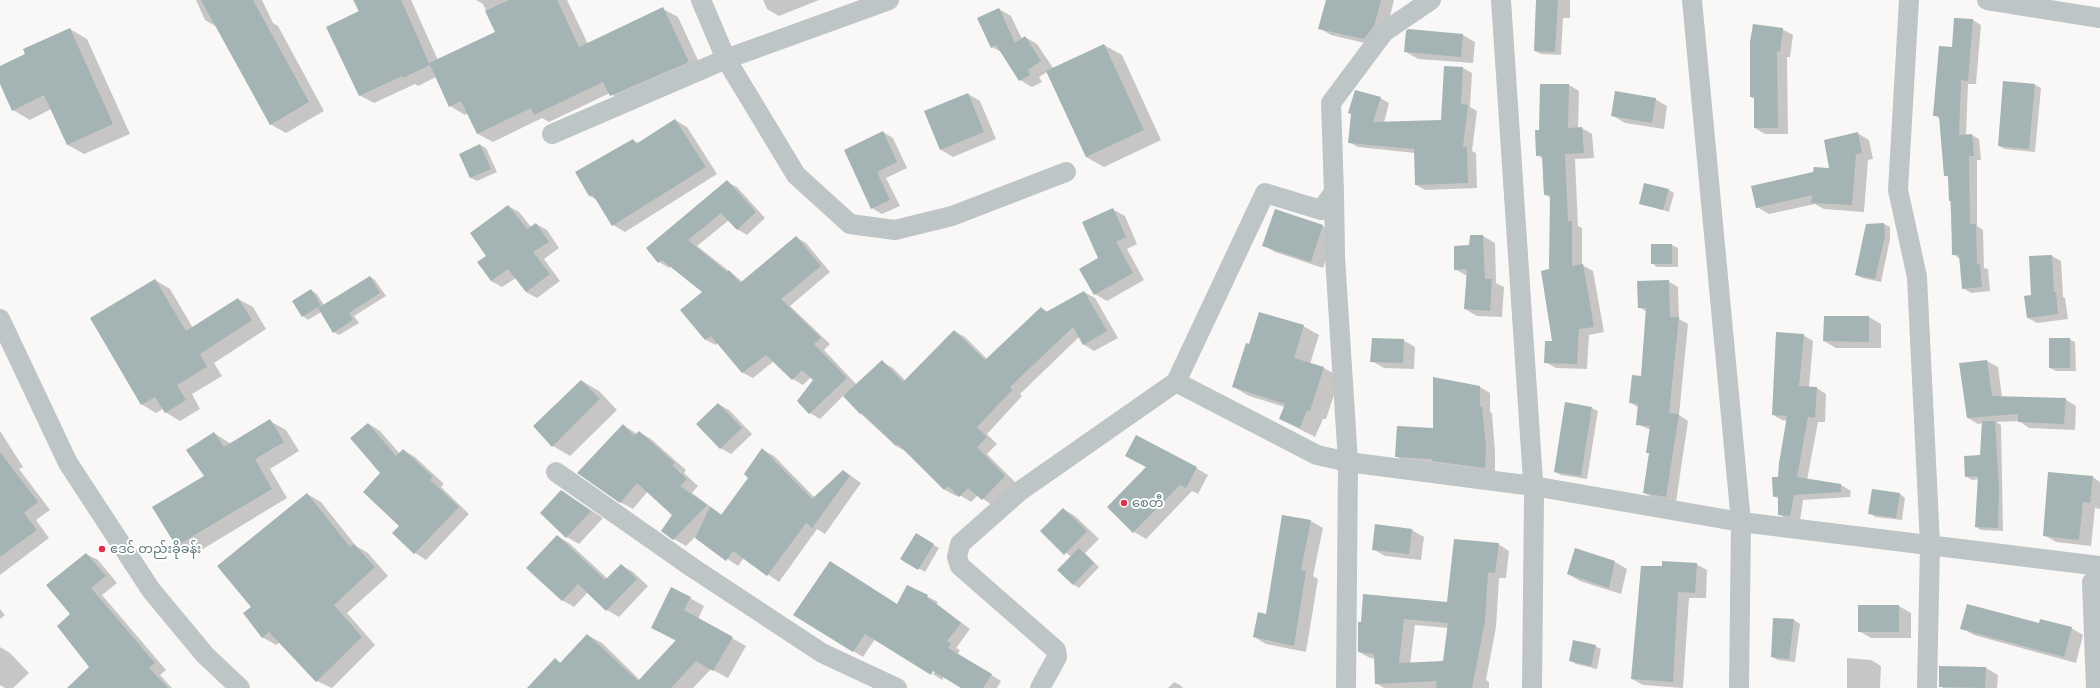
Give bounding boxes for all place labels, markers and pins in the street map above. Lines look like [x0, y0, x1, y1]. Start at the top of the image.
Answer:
place label: စေတီ [1132, 495, 1163, 511]
marker: စေတီ [1119, 498, 1129, 508]
place label: ဧဒင် တည်းခိုခန်း [110, 541, 201, 557]
marker: ဧဒင် တည်းခိုခန်း [97, 544, 107, 554]

